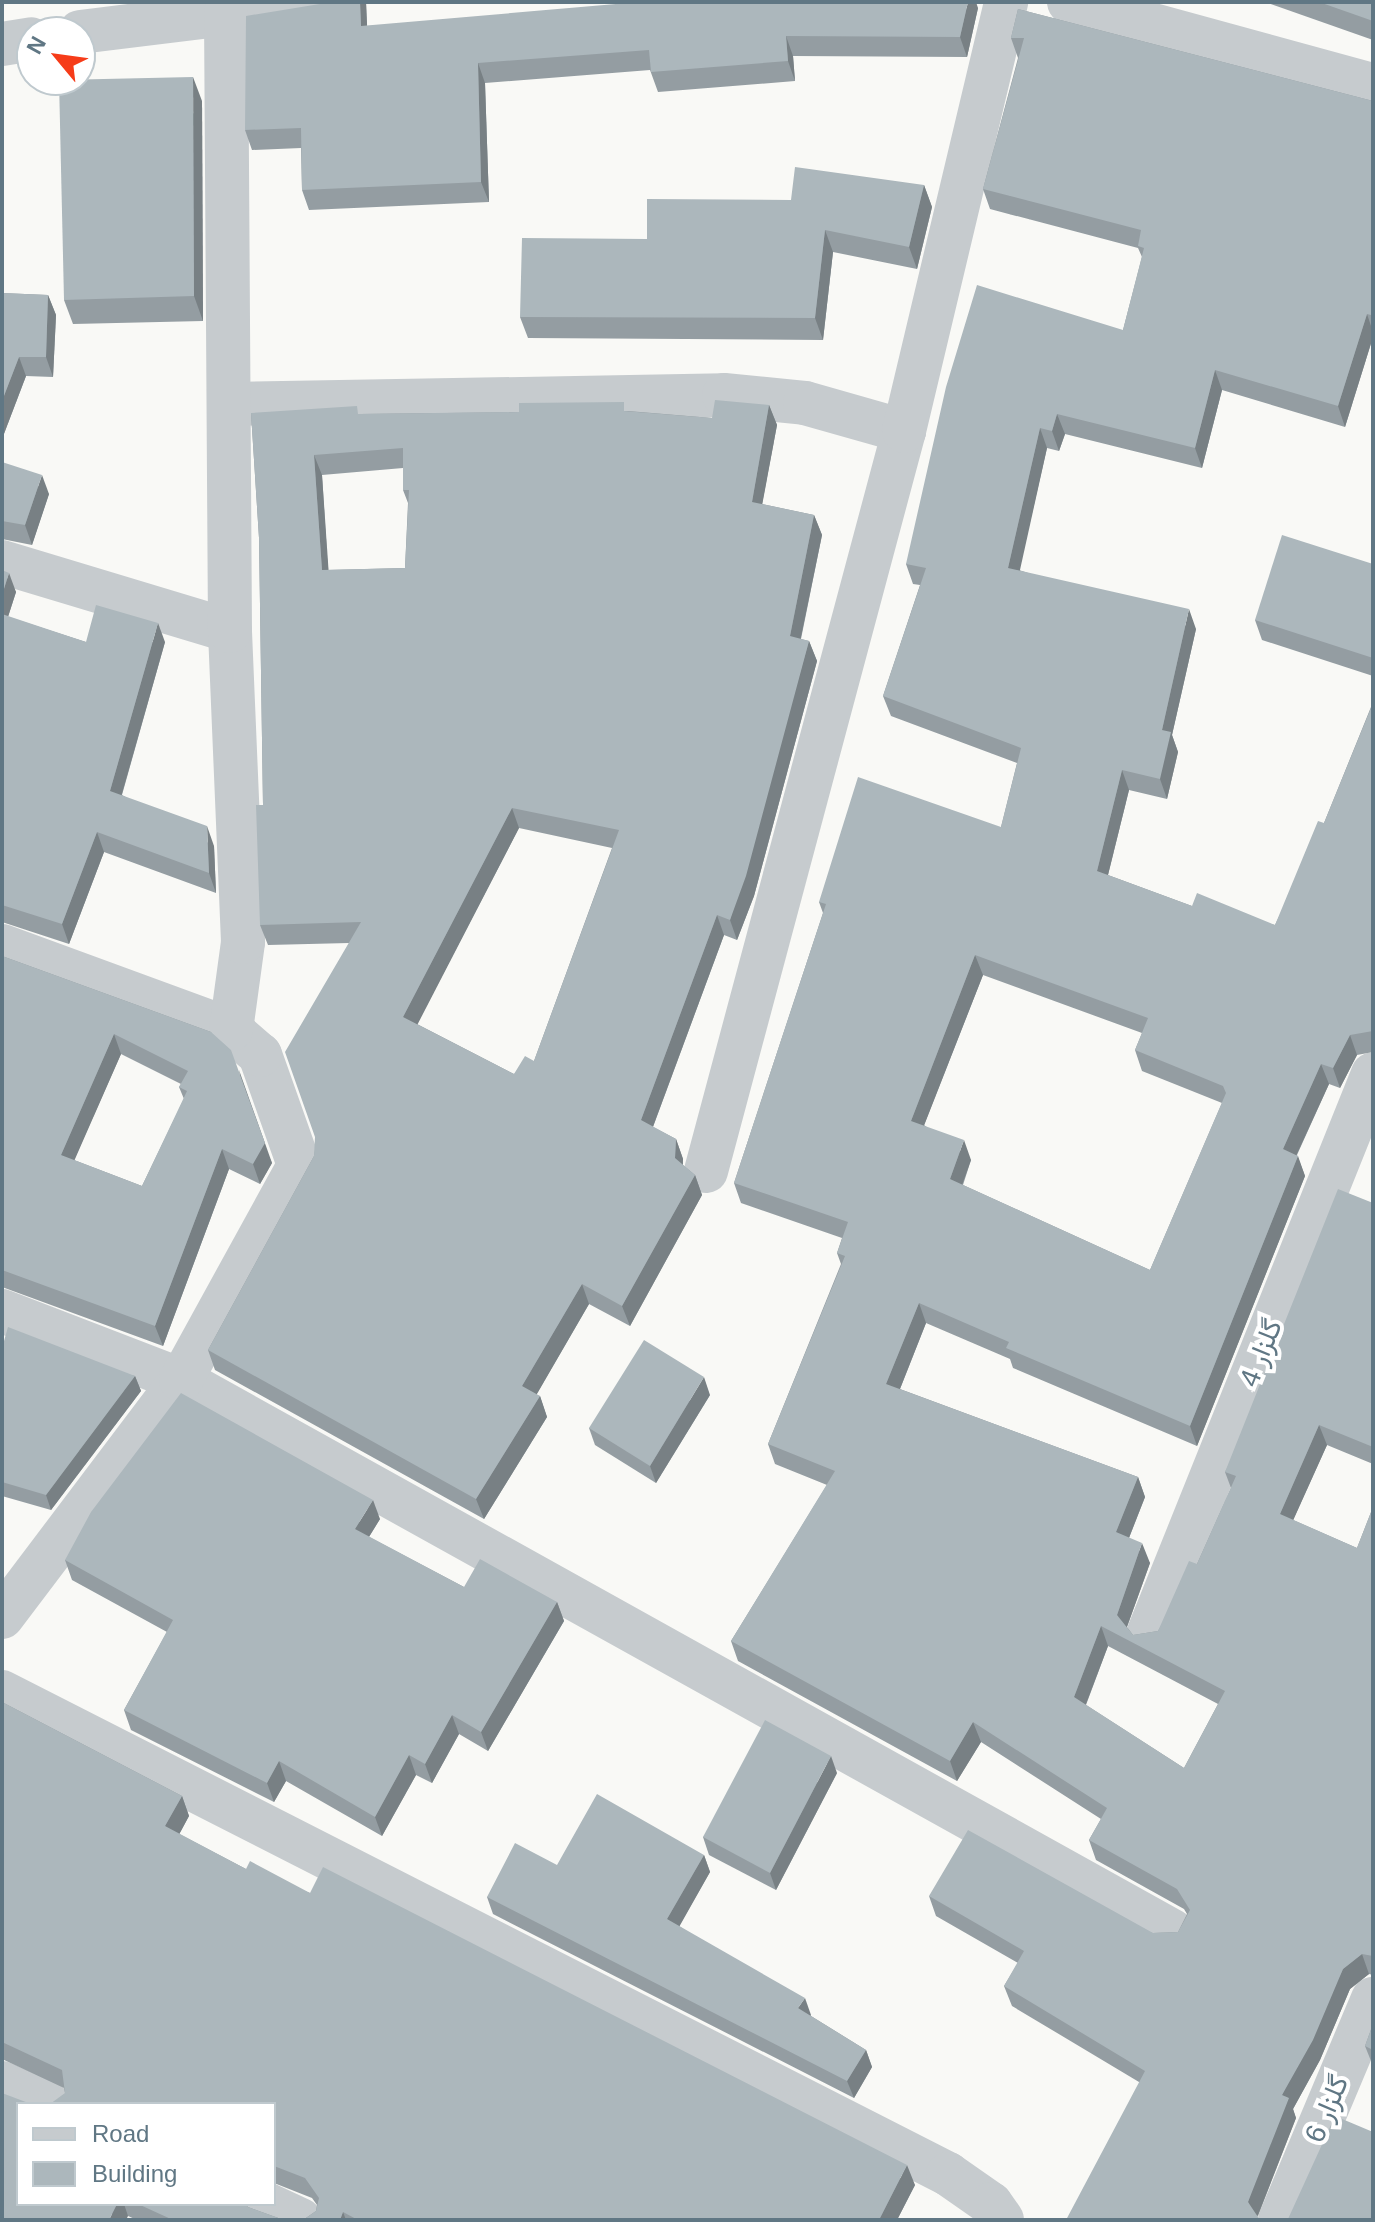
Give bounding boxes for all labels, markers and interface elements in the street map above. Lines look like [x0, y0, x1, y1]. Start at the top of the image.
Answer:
north arrow [16, 16, 96, 96]
text: N [22, 32, 51, 58]
street label: گلزار 4 [1232, 1314, 1290, 1392]
street label: گلزار 6 [1298, 2070, 1356, 2148]
legend [16, 2102, 276, 2206]
text: Road [92, 2120, 149, 2147]
text: Building [92, 2160, 177, 2187]

